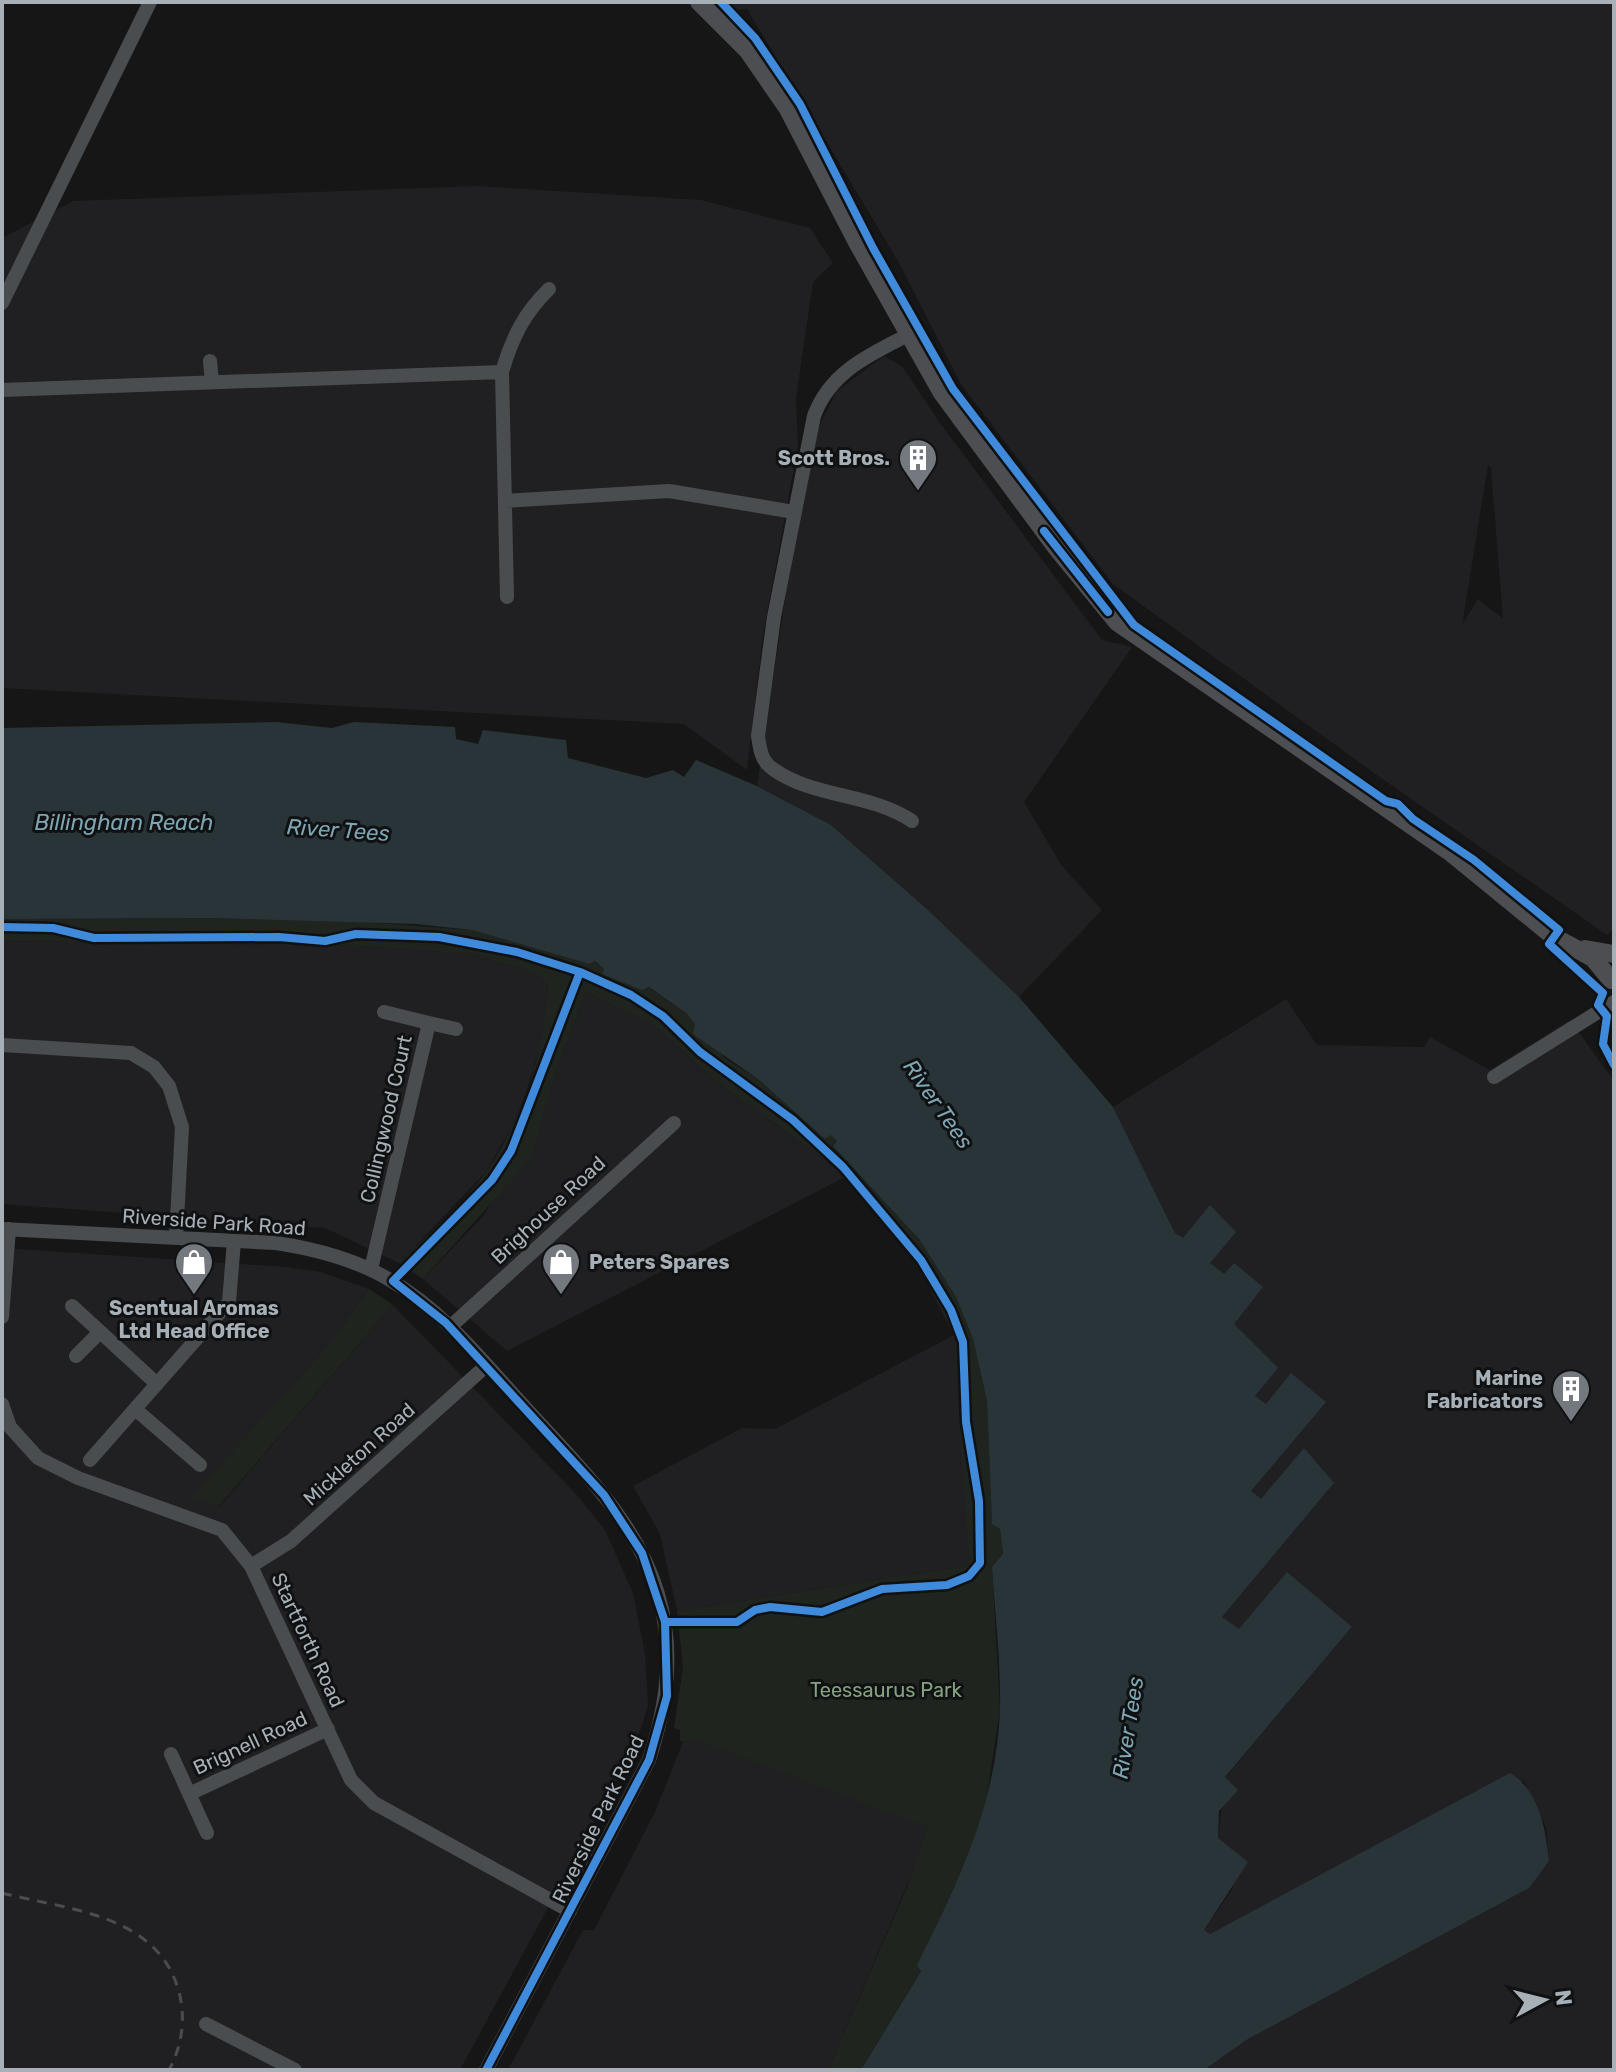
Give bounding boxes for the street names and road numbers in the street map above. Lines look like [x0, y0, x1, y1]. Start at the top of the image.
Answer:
street label: Collingwood Court [355, 1033, 417, 1205]
street label: Brighouse Road [486, 1151, 610, 1269]
street label: Riverside Park Road [121, 1204, 307, 1240]
street label: Mickleton Road [298, 1398, 420, 1510]
street label: Startforth Road [266, 1569, 350, 1711]
street label: Brignell Road [189, 1706, 311, 1780]
street label: Riverside Park Road [547, 1731, 649, 1907]

